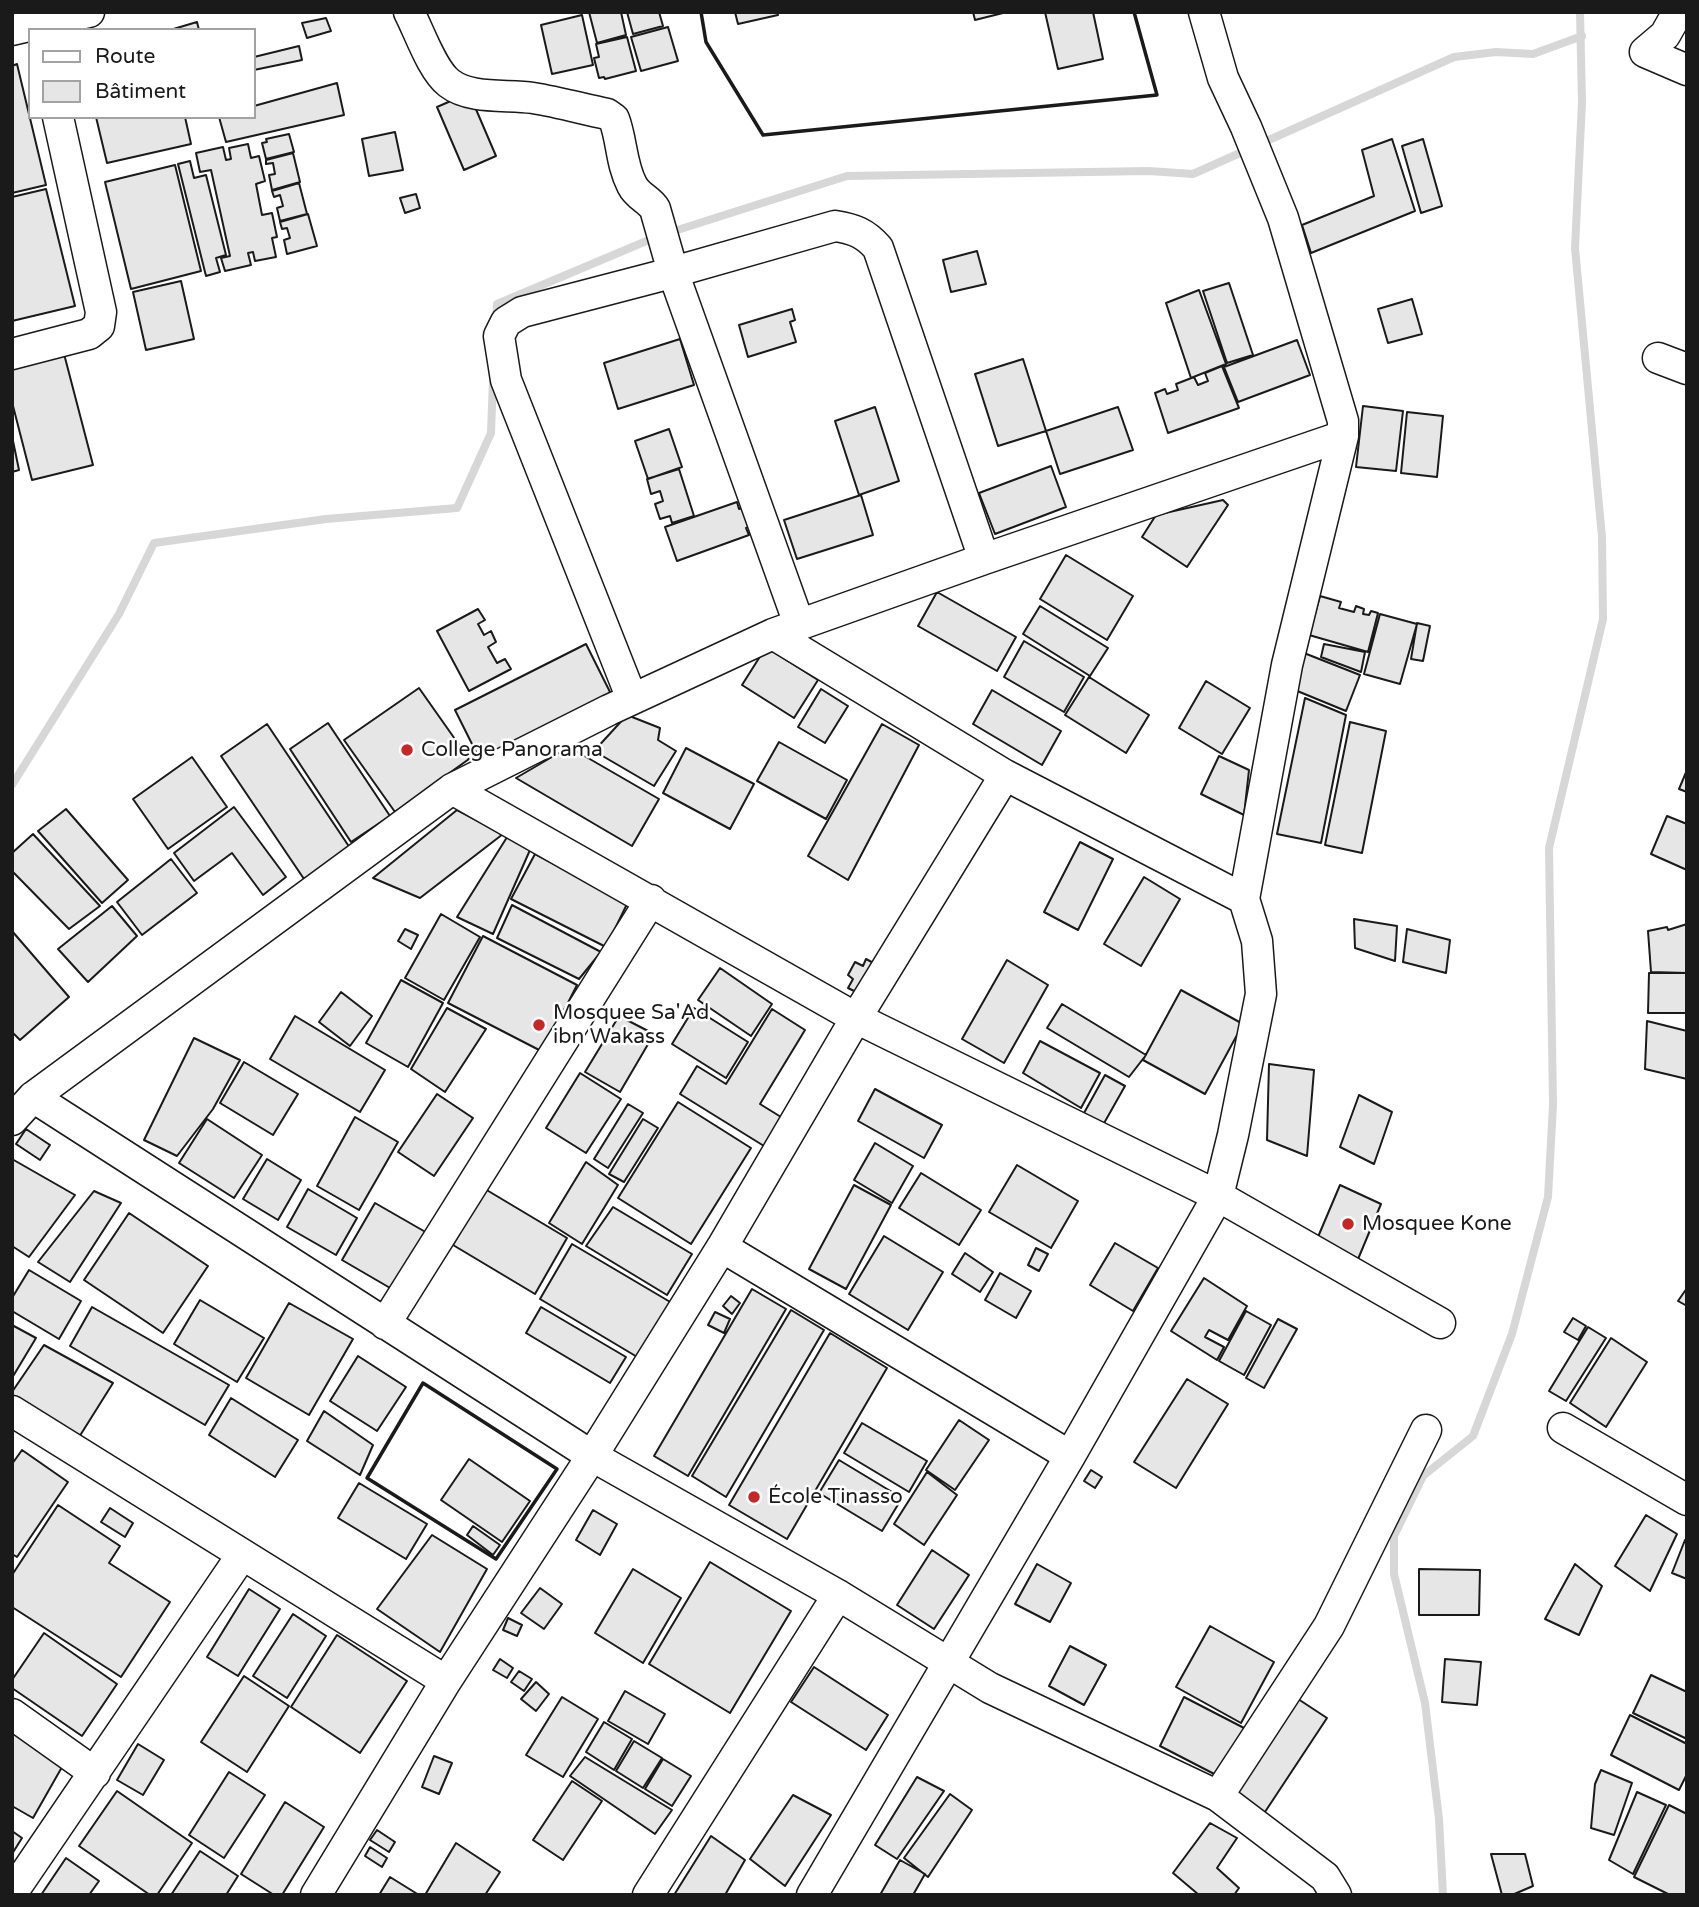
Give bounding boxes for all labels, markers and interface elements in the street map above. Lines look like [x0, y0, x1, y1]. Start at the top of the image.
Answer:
legend [28, 28, 256, 119]
text: Route [95, 44, 155, 69]
text: Bâtiment [95, 79, 186, 104]
place label: College Panorama [421, 737, 603, 763]
marker: College Panorama [399, 742, 415, 758]
place label: Mosquee Sa'Ad ibn Wakass [553, 1000, 709, 1050]
marker: Mosquee Sa'Ad ibn Wakass [531, 1017, 547, 1033]
place label: Mosquee Kone [1362, 1211, 1512, 1237]
marker: Mosquee Kone [1340, 1216, 1356, 1232]
place label: École Tinasso [768, 1484, 903, 1510]
marker: École Tinasso [746, 1489, 762, 1505]

